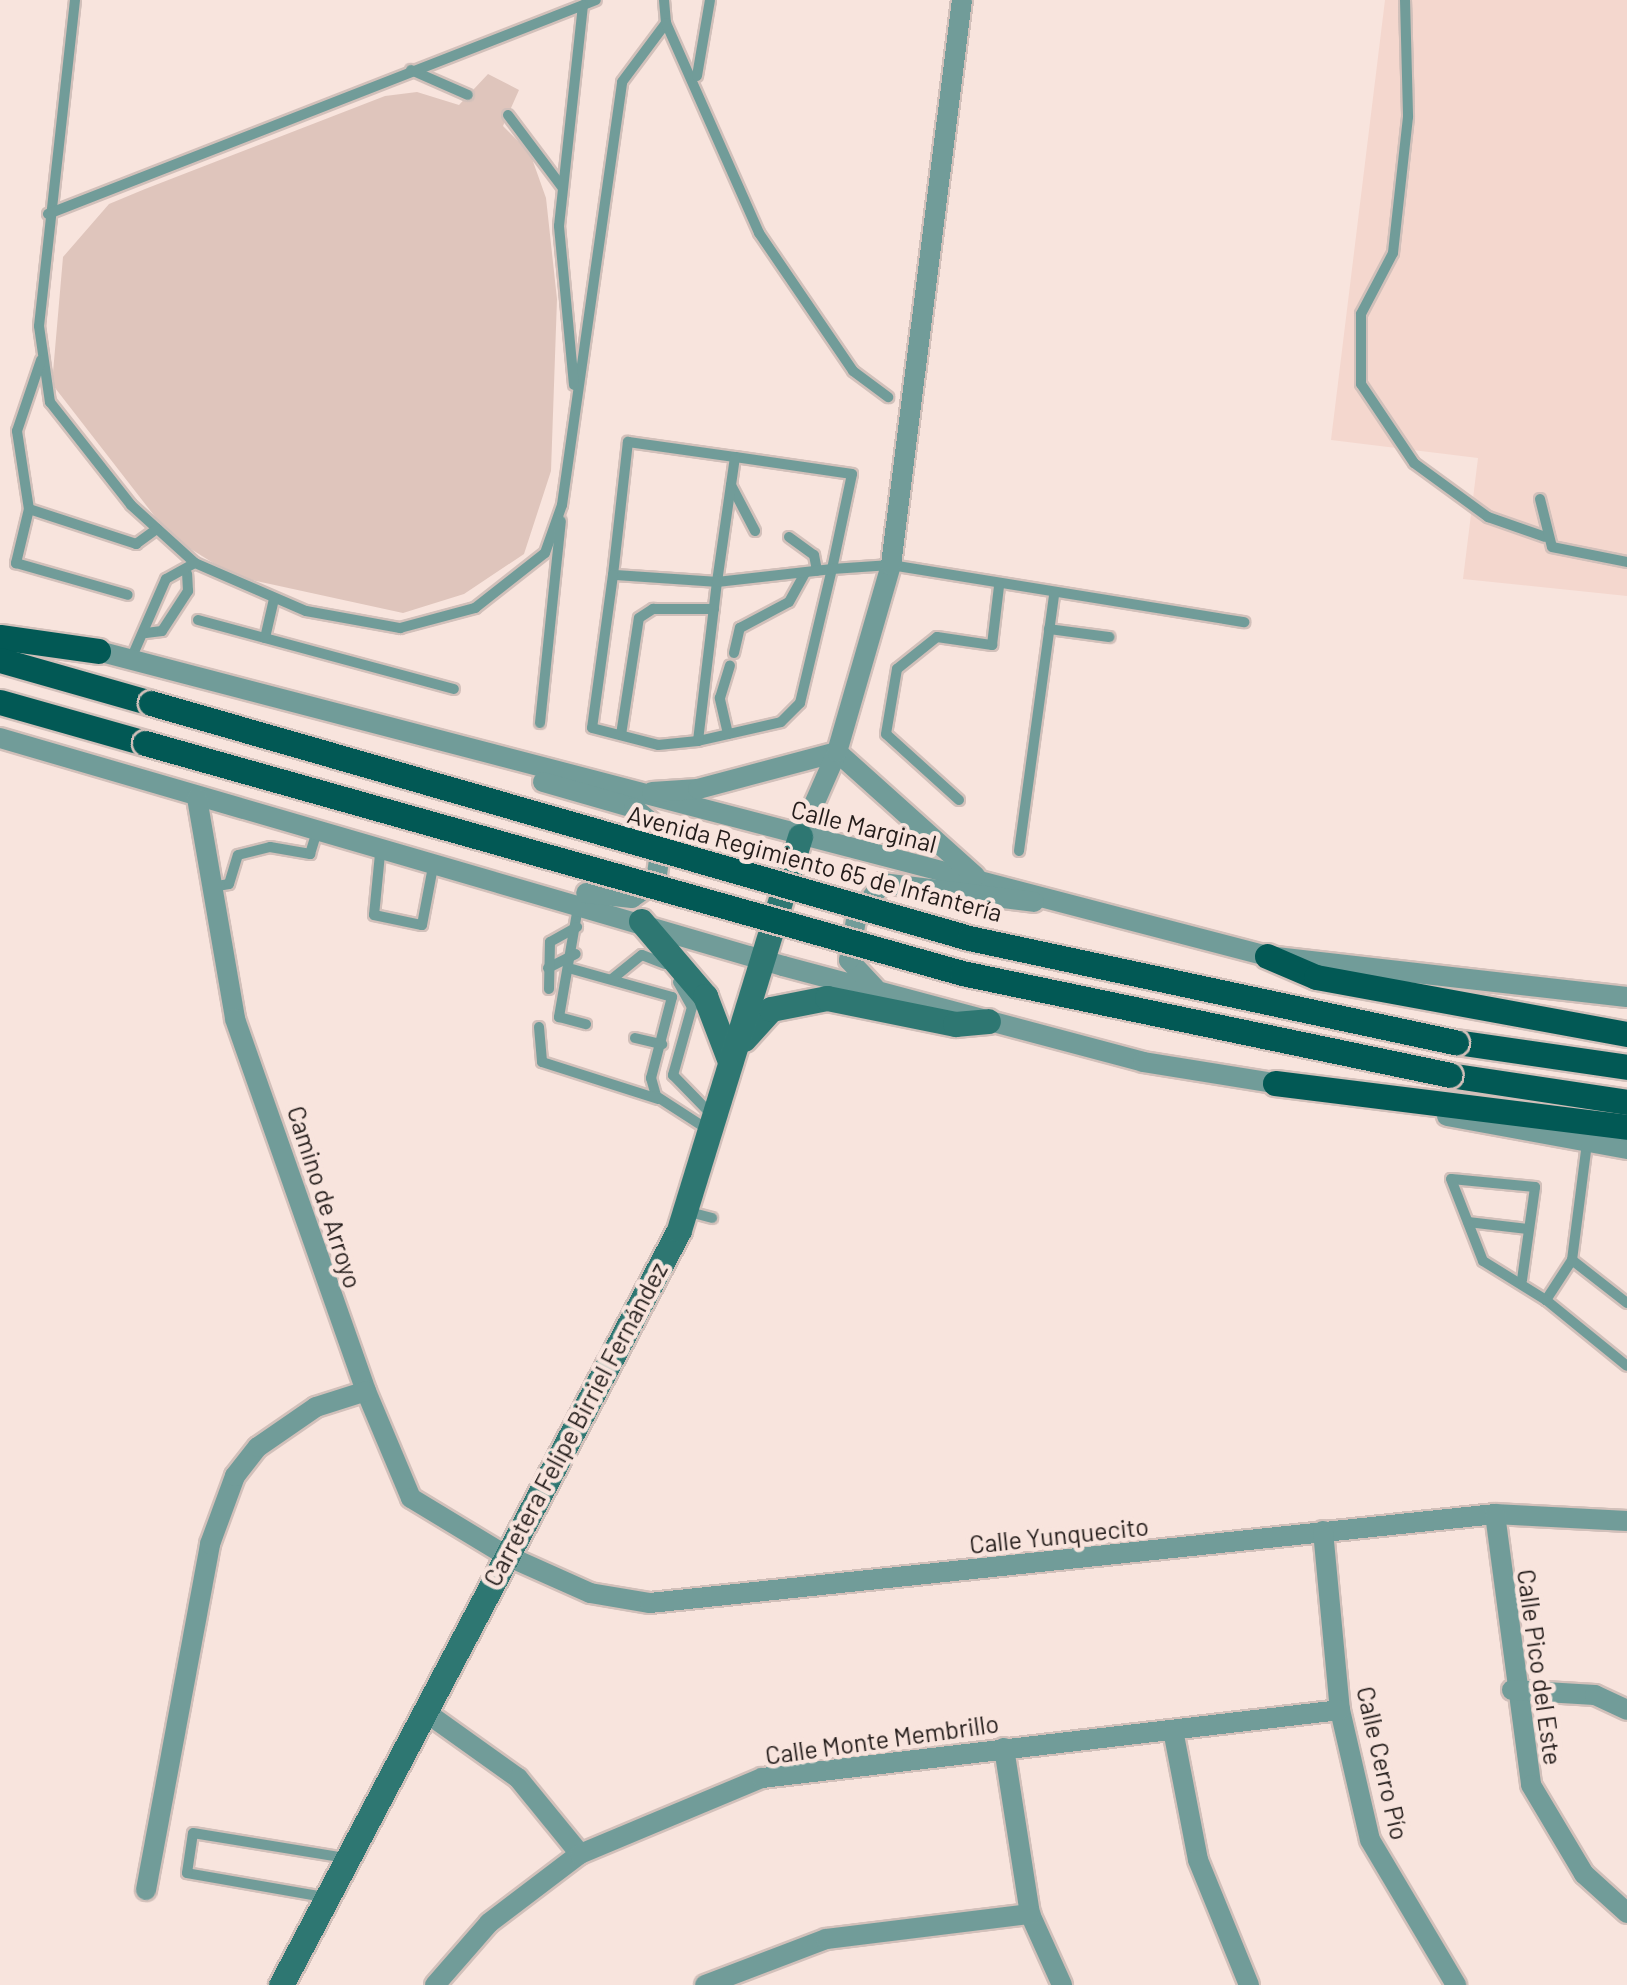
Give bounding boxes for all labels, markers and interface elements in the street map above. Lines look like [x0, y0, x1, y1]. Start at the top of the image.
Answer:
street label: Calle Marginal [788, 793, 940, 859]
street label: Avenida Regimiento 65 de Infantería [624, 798, 1006, 928]
street label: Camino de Arroyo [281, 1102, 369, 1292]
street label: Carretera Felipe Birriel Fernández [477, 1257, 673, 1591]
street label: Calle Yunquecito [968, 1511, 1150, 1559]
street label: Calle Pico del Este [1511, 1567, 1569, 1767]
street label: Calle Cerro Pío [1351, 1683, 1415, 1843]
street label: Calle Monte Membrillo [763, 1708, 1001, 1770]

